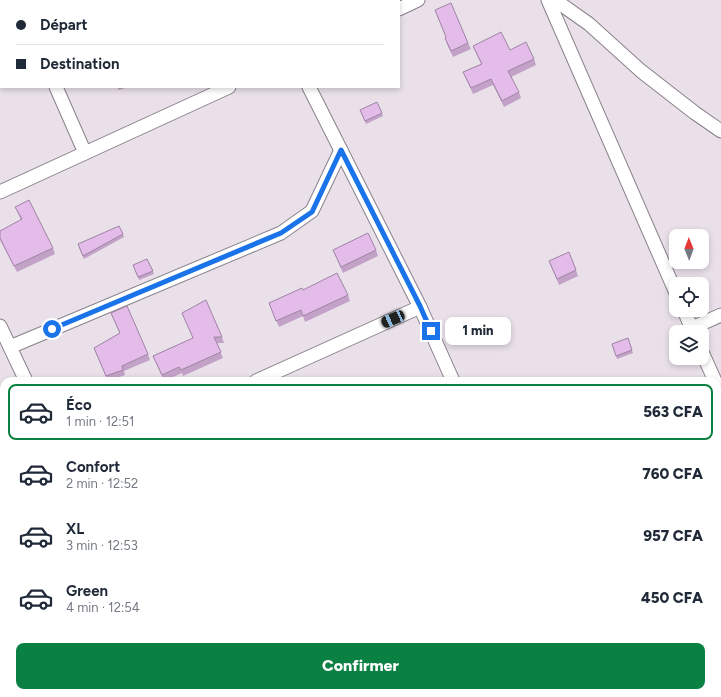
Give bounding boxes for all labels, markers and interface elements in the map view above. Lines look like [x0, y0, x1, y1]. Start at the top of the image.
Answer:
text: Départ [40, 16, 88, 34]
text: Destination [40, 55, 119, 73]
north arrow [669, 229, 709, 269]
map controls [669, 229, 709, 365]
button: locate [669, 277, 709, 317]
car [380, 309, 406, 329]
callout: 1 min [445, 317, 511, 345]
route start [43, 320, 61, 338]
route end [422, 322, 440, 340]
text: 1 min [462, 323, 494, 338]
button: layers [669, 325, 709, 365]
icon: car [18, 394, 54, 430]
text: Éco [66, 396, 92, 414]
text: 563 CFA [643, 403, 703, 421]
text: 1 min · 12:51 [66, 414, 134, 429]
icon: car [18, 456, 54, 492]
text: Confort [66, 458, 120, 476]
text: 760 CFA [642, 465, 703, 483]
text: 2 min · 12:52 [66, 476, 138, 491]
icon: car [18, 518, 54, 554]
text: XL [66, 520, 84, 538]
text: 957 CFA [643, 527, 703, 545]
text: 3 min · 12:53 [66, 538, 138, 553]
icon: car [18, 580, 54, 616]
text: Green [66, 582, 108, 600]
text: 450 CFA [641, 589, 703, 607]
text: 4 min · 12:54 [66, 600, 140, 615]
button: Confirmer [16, 643, 705, 689]

